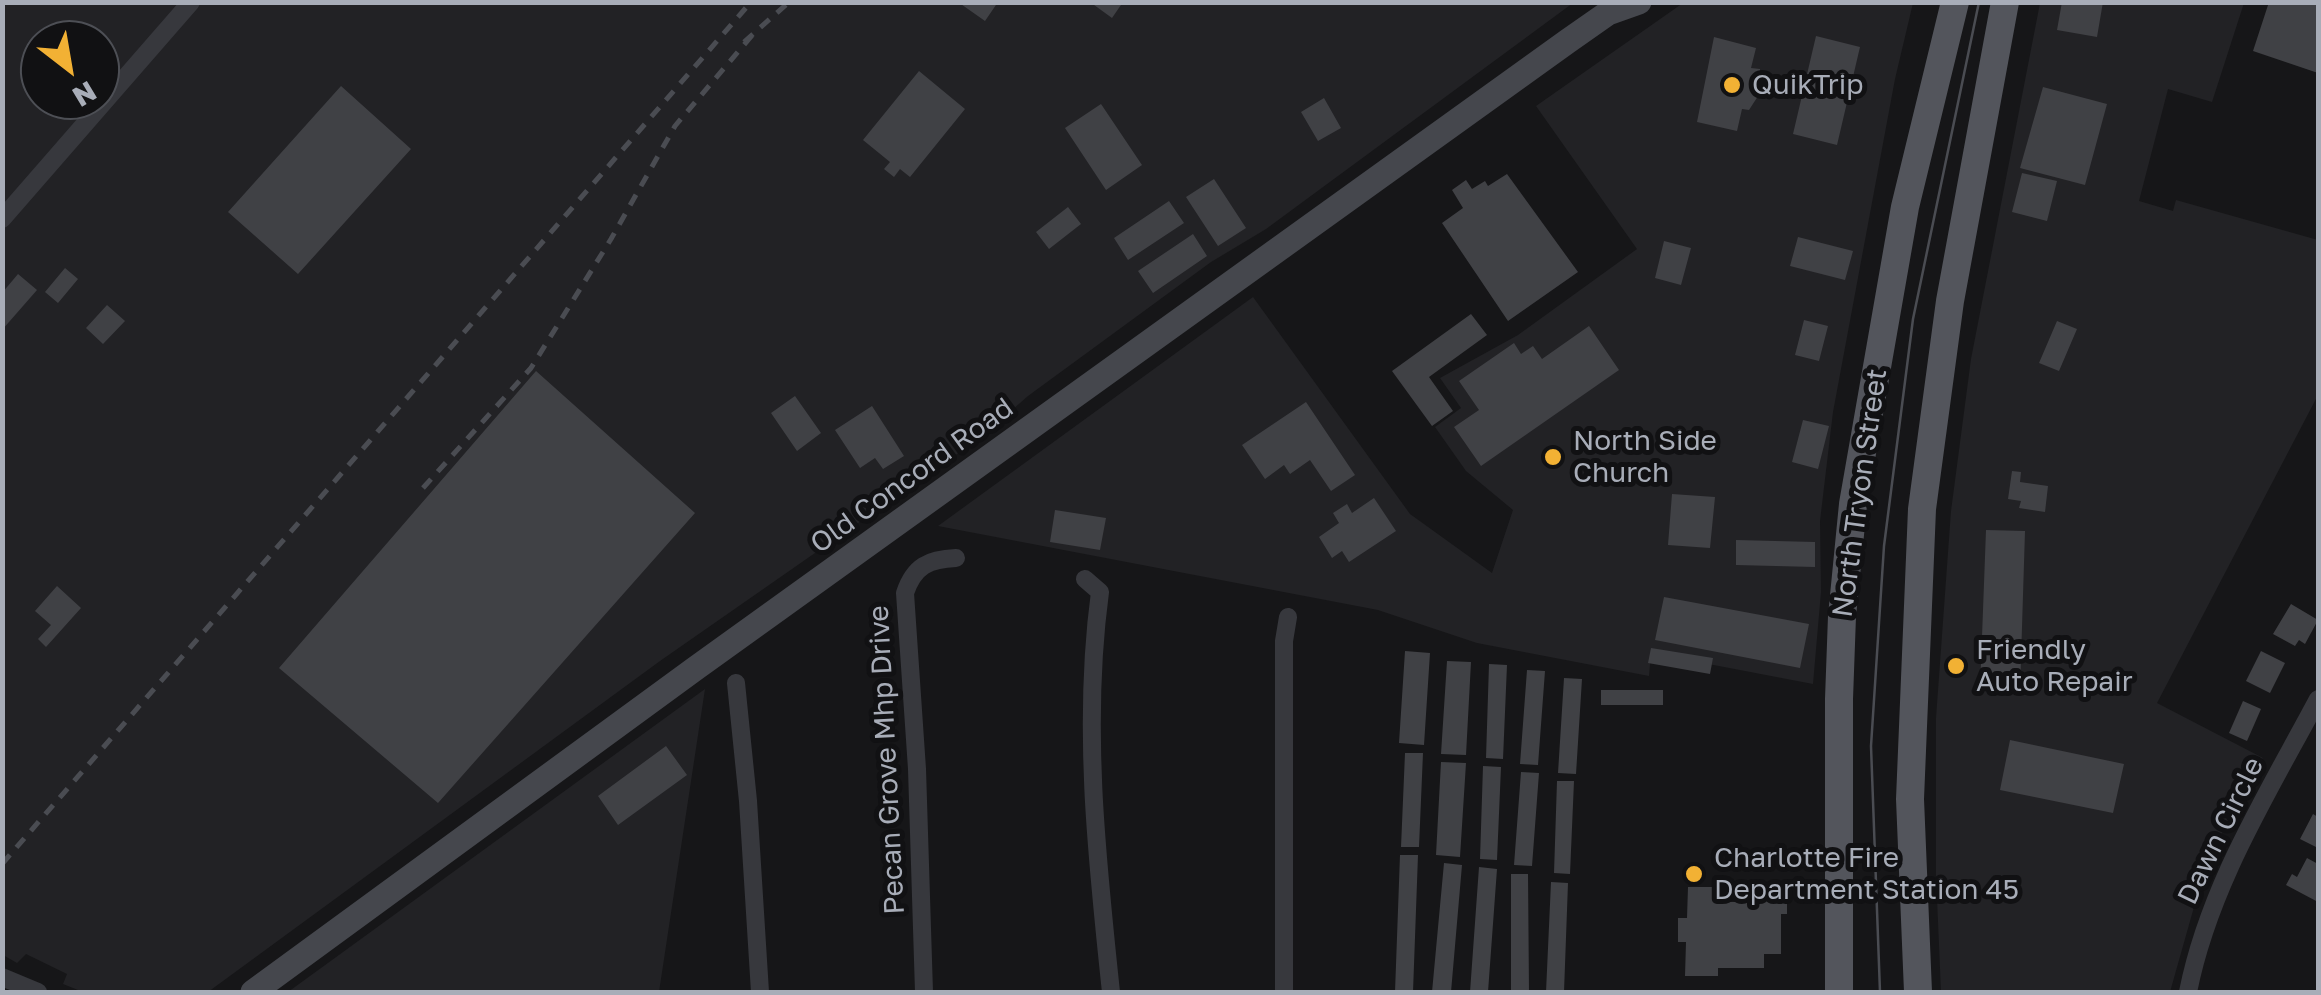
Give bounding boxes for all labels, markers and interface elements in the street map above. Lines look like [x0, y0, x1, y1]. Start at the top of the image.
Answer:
north arrow [20, 20, 120, 120]
place label: QuikTrip [1752, 68, 1863, 102]
marker: QuikTrip [1721, 74, 1743, 96]
text: N [67, 75, 102, 114]
street label: North Tryon Street [1826, 367, 1894, 619]
street label: Old Concord Road [804, 391, 1020, 561]
place label: North Side Church [1573, 424, 1717, 490]
marker: North Side Church [1542, 446, 1564, 468]
street label: Pecan Grove Mhp Drive [862, 605, 912, 915]
place label: Friendly Auto Repair [1976, 633, 2133, 699]
marker: Friendly Auto Repair [1945, 655, 1967, 677]
street label: Dawn Circle [2171, 752, 2271, 910]
place label: Charlotte Fire Department Station 45 [1714, 841, 2019, 907]
marker: Charlotte Fire Department Station 45 [1683, 863, 1705, 885]

